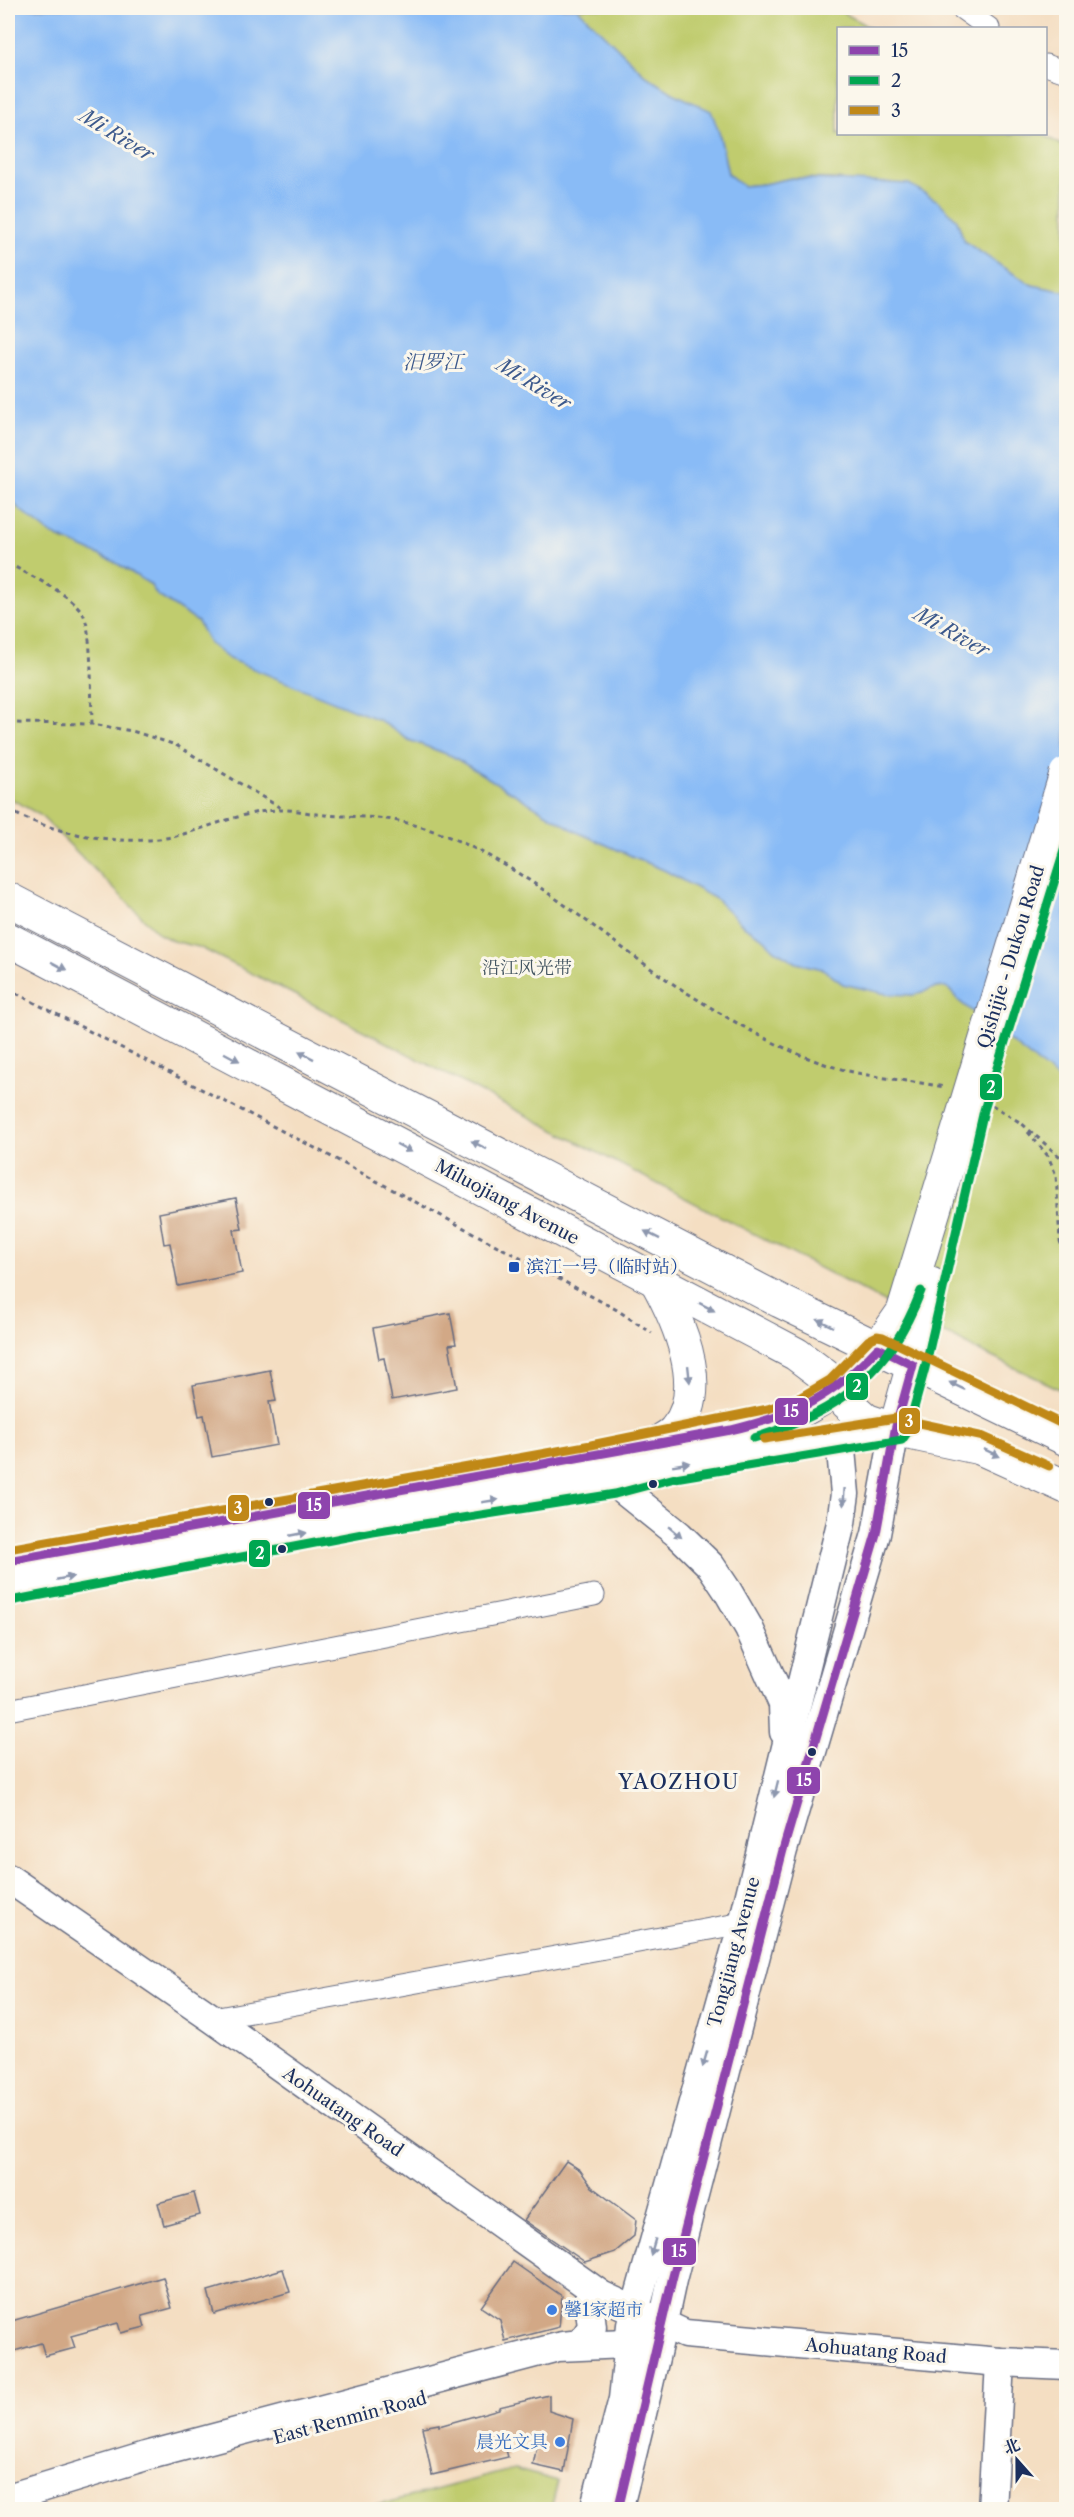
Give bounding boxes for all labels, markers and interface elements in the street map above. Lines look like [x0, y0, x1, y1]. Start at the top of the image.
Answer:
legend [837, 27, 1047, 135]
text: 15 [891, 40, 908, 62]
text: 2 [891, 70, 901, 92]
text: 3 [891, 100, 901, 122]
water label: Mi River [74, 103, 160, 167]
water label: 汨罗江 [403, 350, 466, 374]
water label: Mi River [491, 352, 577, 416]
water label: Mi River [909, 601, 995, 663]
street label: Qishijie - Dukou Road [973, 863, 1049, 1051]
park label: 沿江风光带 [482, 957, 572, 979]
one-way arrow [51, 961, 68, 971]
one-way arrow [297, 1050, 314, 1059]
one-way arrow [224, 1052, 241, 1062]
line badge: 2 [979, 1073, 1003, 1101]
text: 2 [986, 1077, 996, 1097]
one-way arrow [470, 1140, 487, 1149]
one-way arrow [396, 1143, 413, 1153]
street label: Miluojiang Avenue [431, 1155, 583, 1249]
one-way arrow [643, 1230, 660, 1239]
place label: 滨江一号（临时站） [526, 1256, 688, 1278]
marker: 滨江一号（临时站） [507, 1260, 521, 1274]
one-way arrow [699, 1302, 716, 1312]
one-way arrow [817, 1319, 834, 1328]
one-way arrow [684, 1365, 694, 1384]
line badge: 2 [845, 1372, 869, 1401]
text: 2 [852, 1376, 862, 1396]
one-way arrow [949, 1381, 966, 1391]
line badge: 15 [774, 1397, 809, 1426]
text: 15 [783, 1401, 799, 1421]
line badge: 3 [898, 1407, 921, 1435]
text: 3 [904, 1411, 914, 1431]
one-way arrow [984, 1449, 1001, 1458]
one-way arrow [672, 1460, 691, 1469]
unlabelled marker [647, 1478, 659, 1490]
one-way arrow [839, 1488, 849, 1507]
line badge: 15 [297, 1491, 331, 1520]
line badge: 3 [227, 1494, 250, 1522]
text: 15 [306, 1495, 322, 1515]
unlabelled marker [263, 1496, 275, 1508]
one-way arrow [481, 1497, 500, 1506]
text: 3 [233, 1498, 243, 1518]
one-way arrow [667, 1525, 682, 1538]
one-way arrow [289, 1529, 308, 1538]
line badge: 2 [248, 1539, 271, 1568]
text: 2 [255, 1543, 265, 1563]
unlabelled marker [276, 1543, 288, 1555]
one-way arrow [56, 1573, 75, 1582]
unlabelled marker [806, 1746, 818, 1758]
line badge: 15 [786, 1766, 821, 1795]
district label: YAOZHOU [617, 1769, 740, 1794]
text: 15 [796, 1770, 812, 1790]
one-way arrow [771, 1780, 781, 1798]
street label: Tongjiang Avenue [703, 1874, 765, 2030]
one-way arrow [700, 2050, 710, 2068]
street label: Aohuatang Road [278, 2062, 407, 2162]
line badge: 15 [662, 2237, 697, 2266]
one-way arrow [648, 2238, 657, 2256]
text: 15 [671, 2241, 687, 2261]
place label: 馨1家超市 [564, 2299, 644, 2321]
marker: 馨1家超市 [545, 2303, 559, 2317]
street label: Aohuatang Road [803, 2334, 948, 2368]
street label: East Renmin Road [271, 2387, 429, 2449]
north arrow [987, 2430, 1047, 2490]
place label: 晨光文具 [476, 2431, 548, 2453]
text: 北 [1001, 2434, 1023, 2458]
marker: 晨光文具 [553, 2435, 567, 2449]

